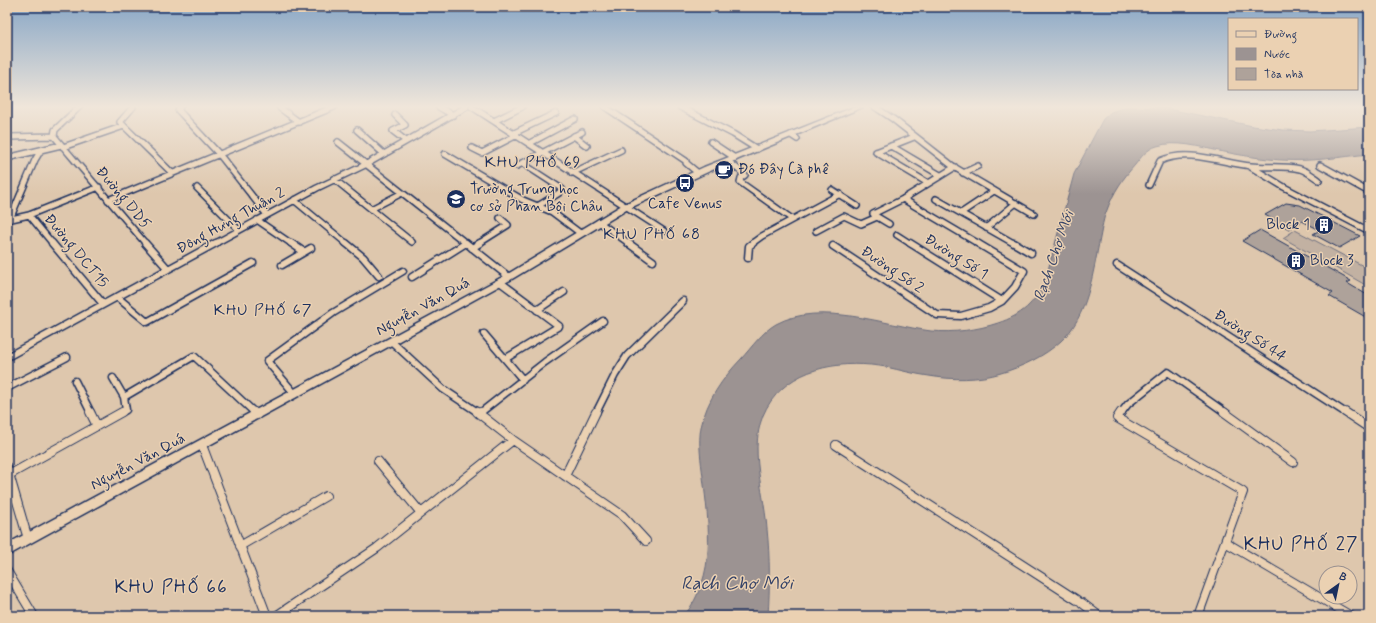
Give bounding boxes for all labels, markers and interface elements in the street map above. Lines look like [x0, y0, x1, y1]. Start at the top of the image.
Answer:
legend [1228, 18, 1358, 90]
text: Đường [1264, 27, 1297, 44]
text: Nước [1264, 47, 1290, 63]
text: Tòa nhà [1264, 67, 1304, 83]
district label: KHU PHỐ 69 [485, 152, 581, 173]
cafe icon: Đó Đây Cà phê [713, 159, 735, 181]
place label: Đó Đây Cà phê [738, 160, 829, 180]
street label: Đường DD5 [90, 163, 155, 234]
bus stop icon: Cafe Venus [674, 172, 696, 194]
place label: Trường Trung học cơ sở Phan Bội Châu [470, 180, 603, 217]
street label: Đông Hưng Thuận 2 [173, 183, 289, 260]
school or university icon: Trường Trung học cơ sở Phan Bội Châu [445, 188, 467, 210]
place label: Cafe Venus [648, 194, 723, 214]
water label: Rạch Chợ Mới [1029, 207, 1080, 304]
street label: Đường DCT15 [38, 210, 113, 293]
building icon: Block 1 [1313, 214, 1335, 236]
place label: Block 1 [1266, 215, 1310, 235]
district label: KHU PHỐ 68 [603, 224, 701, 245]
street label: Đường Số 1 [920, 230, 991, 285]
street label: Đường Số 2 [856, 242, 927, 299]
building icon: Block 3 [1285, 250, 1307, 272]
place label: Block 3 [1310, 251, 1354, 271]
street label: Nguyễn Văn Quá [372, 273, 474, 342]
district label: KHU PHỐ 67 [214, 300, 312, 321]
street label: Đường Số 44 [1209, 305, 1290, 368]
street label: Nguyễn Văn Quá [87, 429, 189, 496]
district label: KHU PHỐ 27 [1244, 532, 1359, 557]
north arrow [1318, 565, 1358, 605]
text: B [1336, 570, 1350, 585]
water label: Rạch Chợ Mới [681, 571, 795, 596]
district label: KHU PHỐ 66 [114, 575, 228, 600]

